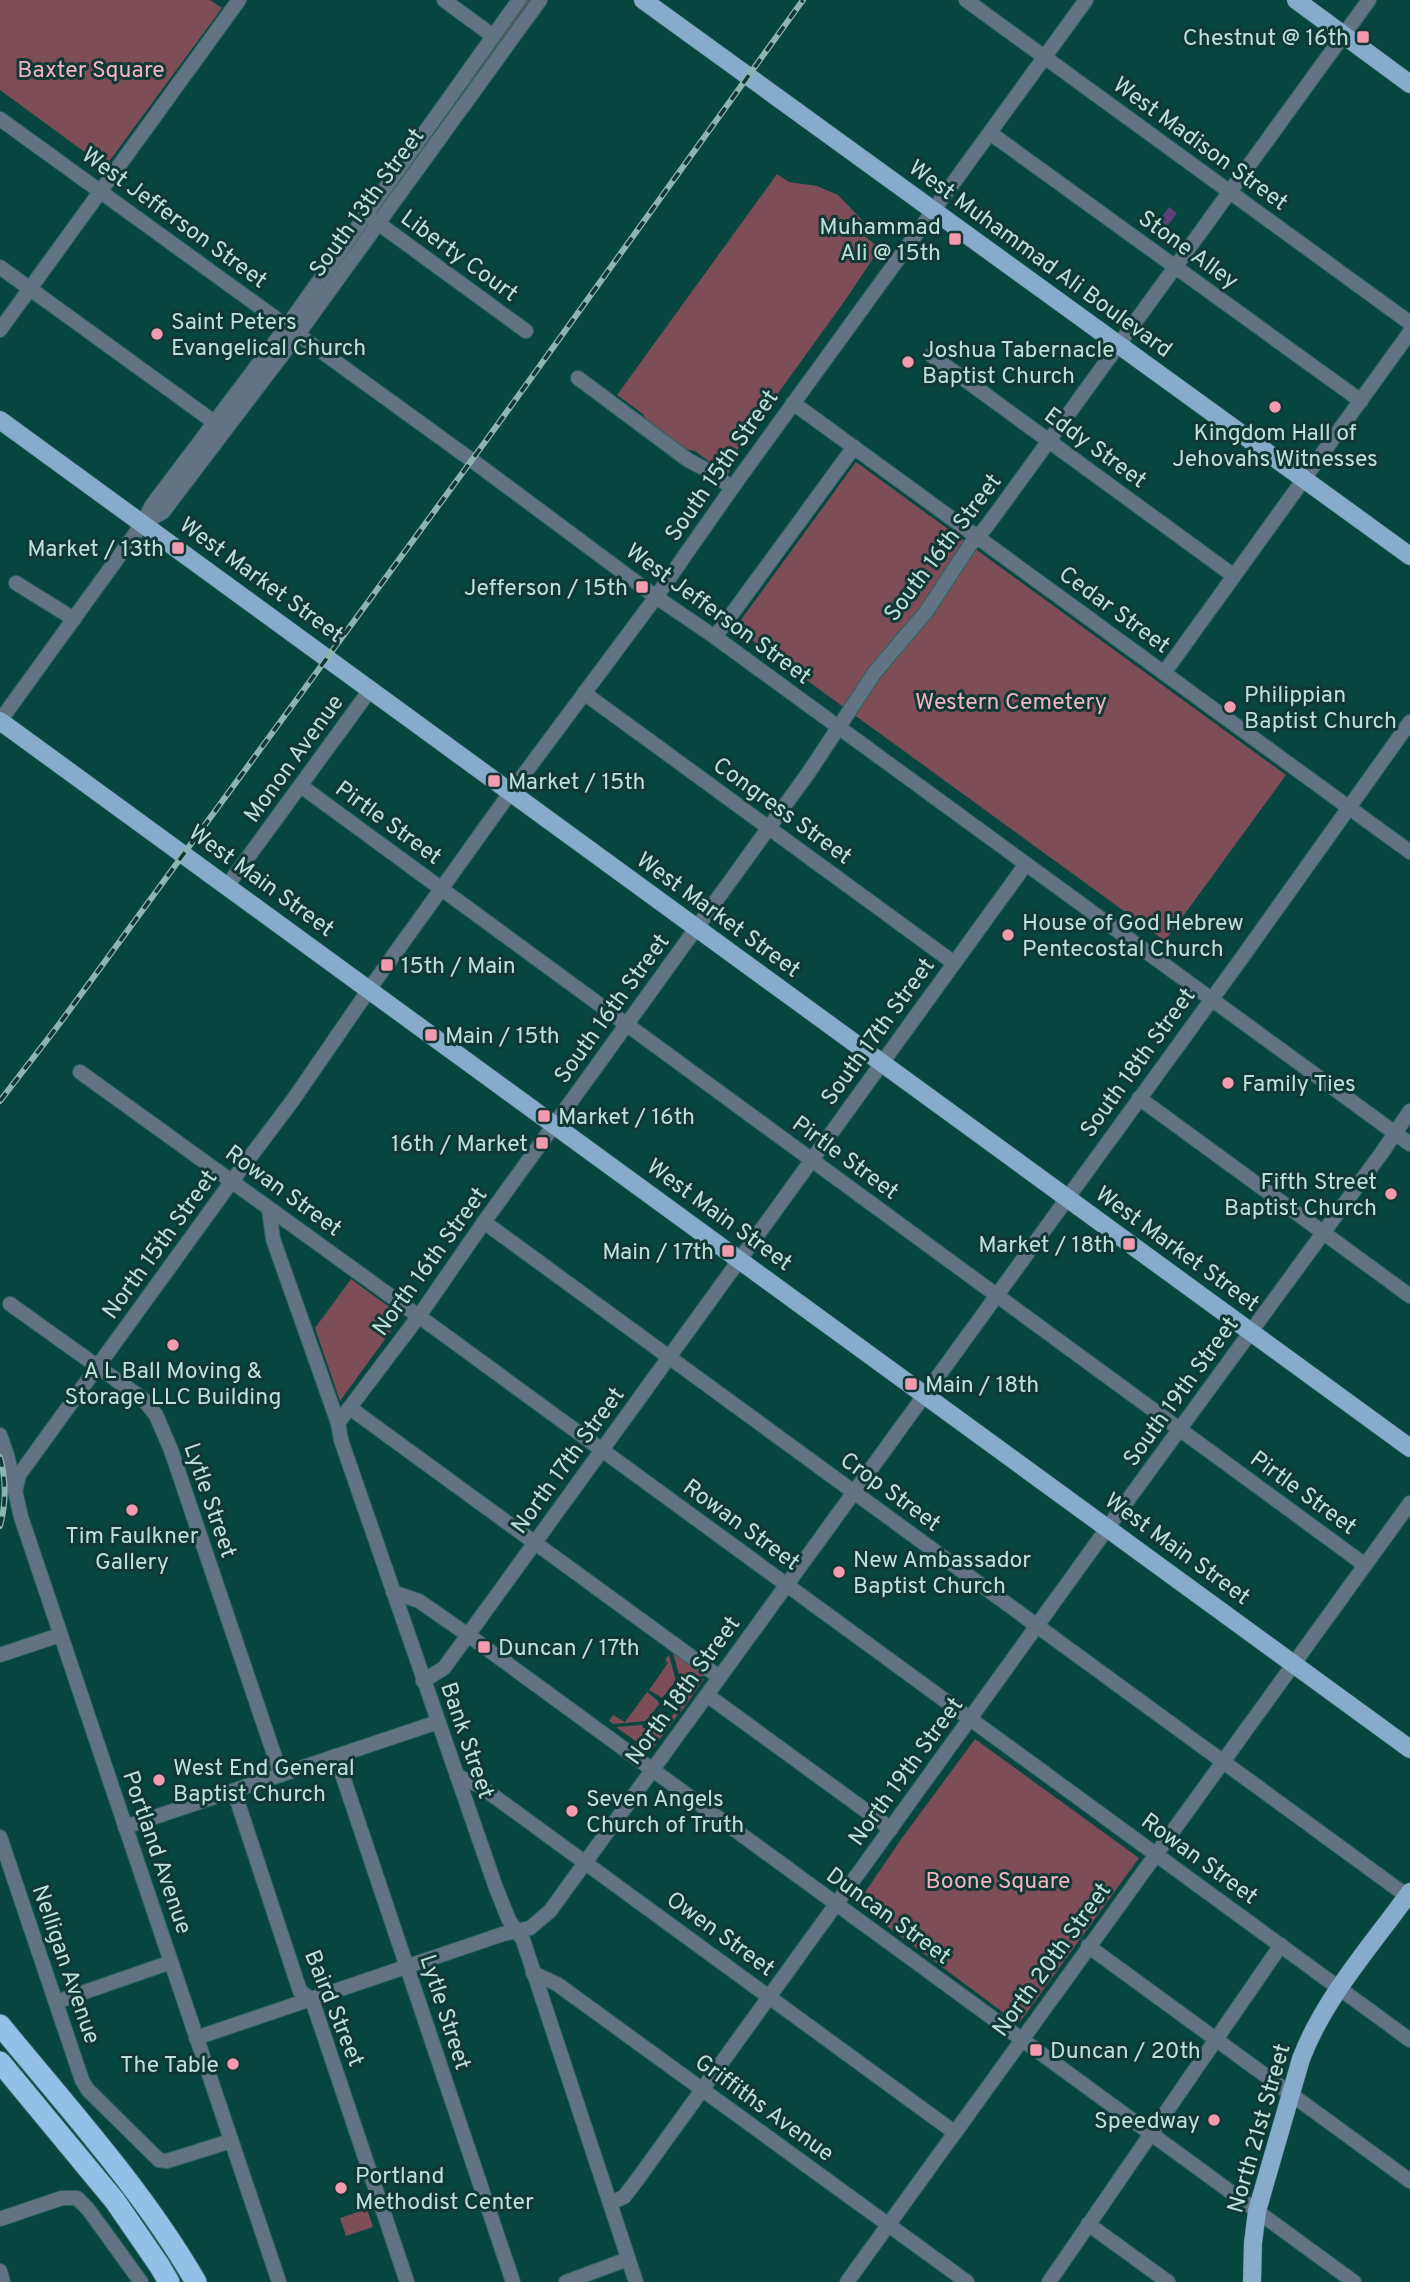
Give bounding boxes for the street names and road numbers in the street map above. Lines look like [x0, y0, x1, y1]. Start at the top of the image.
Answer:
street label: West Madison Street [1106, 72, 1293, 218]
street label: South 13th Street [304, 123, 432, 284]
street label: West Jefferson Street [75, 142, 272, 296]
street label: West Muhammad Ali Boulevard [902, 155, 1177, 365]
street label: Liberty Court [394, 205, 523, 310]
street label: Stone Alley [1132, 205, 1243, 297]
street label: South 15th Street [660, 385, 786, 548]
street label: Eddy Street [1038, 402, 1151, 496]
street label: South 16th Street [879, 469, 1009, 628]
street label: West Market Street [173, 512, 348, 650]
street label: West Jefferson Street [619, 538, 816, 692]
street label: Cedar Street [1052, 561, 1175, 661]
street label: Monon Avenue [239, 690, 351, 829]
street label: Congress Street [706, 752, 857, 872]
street label: Pirtle Street [328, 776, 447, 872]
street label: West Main Street [182, 819, 339, 945]
street label: West Market Street [630, 847, 805, 985]
street label: South 16th Street [549, 929, 677, 1090]
street label: South 17th Street [816, 953, 942, 1112]
street label: South 18th Street [1075, 983, 1203, 1144]
street label: Pirtle Street [785, 1111, 904, 1207]
street label: Rowan Street [218, 1140, 347, 1244]
street label: West Main Street [640, 1153, 797, 1279]
street label: North 15th Street [97, 1165, 225, 1326]
street label: West Market Street [1089, 1181, 1264, 1319]
street label: North 16th Street [367, 1182, 495, 1343]
street label: South 19th Street [1118, 1312, 1246, 1473]
street label: North 17th Street [506, 1382, 632, 1541]
street label: Lytle Street [175, 1440, 242, 1562]
street label: Pirtle Street [1243, 1446, 1362, 1542]
street label: Crop Street [833, 1447, 946, 1539]
street label: Rowan Street [676, 1474, 805, 1578]
street label: West Main Street [1098, 1487, 1255, 1613]
street label: North 18th Street [620, 1611, 748, 1772]
street label: Bank Street [432, 1679, 499, 1803]
street label: North 19th Street [843, 1692, 971, 1853]
street label: Portland Avenue [114, 1767, 197, 1938]
street label: Rowan Street [1134, 1808, 1263, 1912]
street label: Duncan Street [819, 1862, 956, 1972]
street label: North 20th Street [987, 1878, 1119, 2043]
street label: Nelligan Avenue [24, 1881, 105, 2048]
street label: Owen Street [660, 1886, 779, 1984]
street label: Baird Street [296, 1946, 369, 2072]
street label: Lytle Street [411, 1951, 476, 2074]
street label: North 21st Street [1222, 2041, 1298, 2217]
street label: Griffiths Avenue [688, 2049, 839, 2169]

